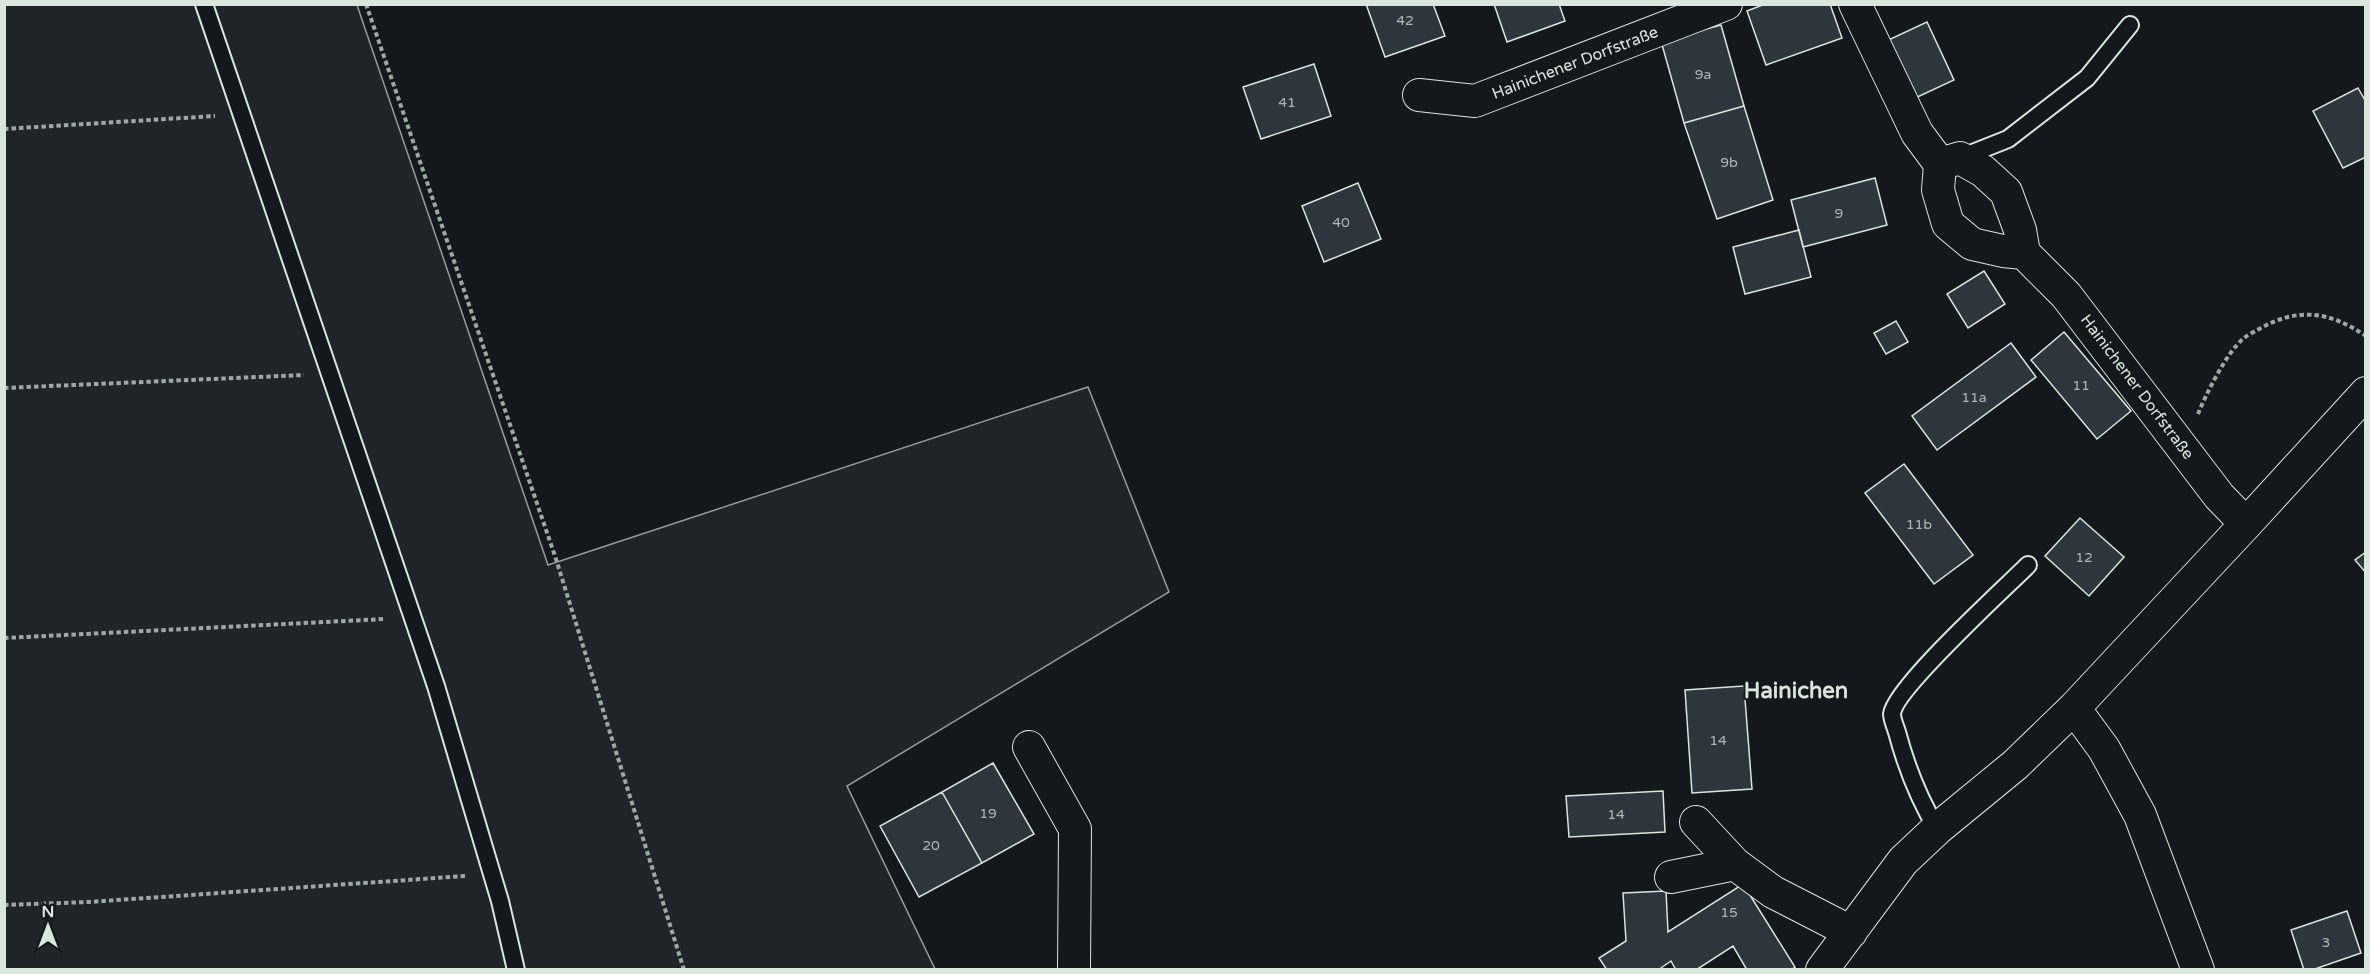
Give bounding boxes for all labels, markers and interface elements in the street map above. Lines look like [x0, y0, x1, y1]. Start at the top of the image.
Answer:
house number: 42 [1396, 12, 1414, 29]
street label: Hainichener Dorfstraße [1489, 22, 1661, 104]
house number: 9a [1695, 66, 1711, 83]
house number: 41 [1278, 94, 1296, 111]
house number: 9b [1720, 154, 1738, 171]
house number: 9 [1835, 205, 1843, 222]
house number: 40 [1332, 214, 1350, 231]
street label: Hainichener Dorfstraße [2076, 310, 2198, 464]
house number: 11 [2072, 377, 2090, 394]
house number: 11a [1961, 389, 1987, 406]
house number: 11b [1906, 516, 1932, 533]
house number: 12 [2075, 549, 2093, 566]
district label: Hainichen [1744, 678, 1848, 704]
house number: 14 [1709, 732, 1727, 749]
house number: 19 [979, 805, 997, 822]
house number: 14 [1607, 806, 1625, 823]
house number: 20 [922, 837, 940, 854]
north arrow [18, 896, 78, 956]
text: N [42, 902, 54, 922]
house number: 15 [1720, 904, 1738, 921]
house number: 3 [2322, 934, 2330, 951]

